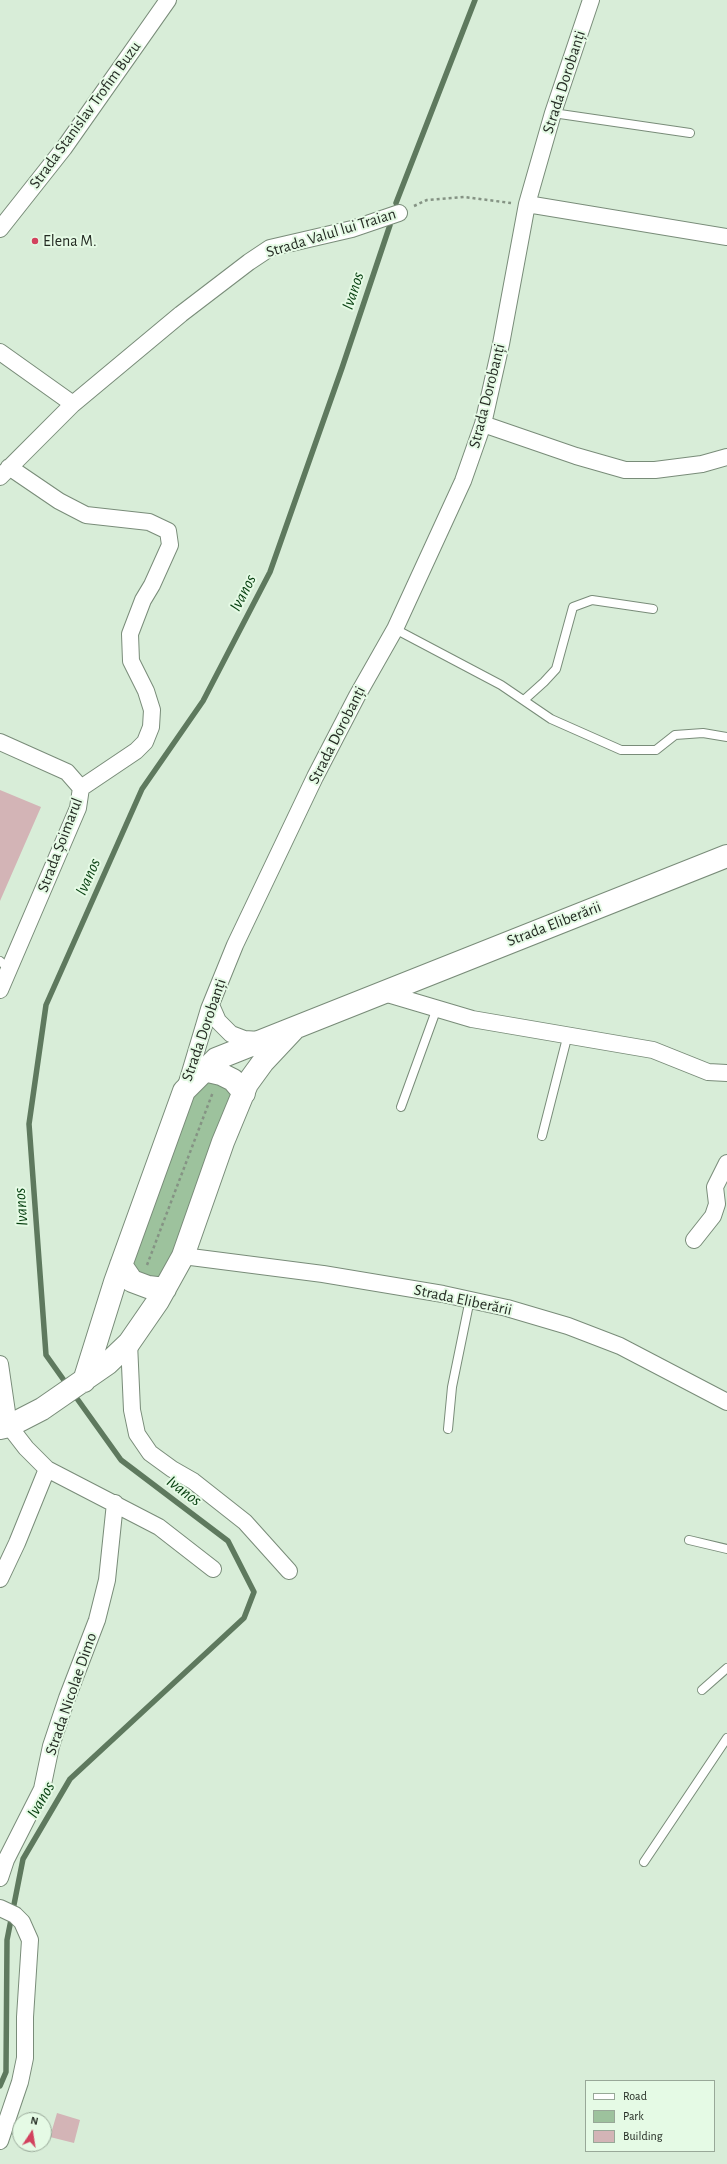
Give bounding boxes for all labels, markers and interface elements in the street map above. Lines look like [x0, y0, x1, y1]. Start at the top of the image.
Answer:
street label: Strada Dorobanți [538, 28, 590, 136]
street label: Strada Stanislav Trofim Buzu [25, 38, 145, 192]
street label: Strada Valul lui Traian [264, 204, 398, 262]
place label: Elena M. [43, 231, 97, 251]
marker: Elena M. [30, 236, 40, 246]
water label: Ivanos [337, 270, 369, 312]
street label: Strada Dorobanți [465, 342, 509, 450]
water label: Ivanos [225, 571, 261, 615]
street label: Strada Dorobanți [304, 683, 370, 787]
street label: Strada Șoimarul [33, 795, 87, 895]
water label: Ivanos [71, 855, 105, 899]
street label: Strada Eliberării [504, 897, 604, 951]
street label: Strada Dorobanți [177, 976, 231, 1084]
water label: Ivanos [9, 1187, 33, 1227]
street label: Strada Eliberării [412, 1280, 514, 1320]
water label: Ivanos [163, 1471, 205, 1511]
street label: Strada Nicolae Dimo [41, 1630, 101, 1758]
water label: Ivanos [23, 1778, 59, 1822]
legend [585, 2080, 715, 2152]
text: Road [623, 2090, 647, 2102]
text: Park [623, 2110, 644, 2122]
north arrow [12, 2112, 52, 2152]
text: N [30, 2115, 39, 2127]
text: Building [623, 2130, 663, 2142]

